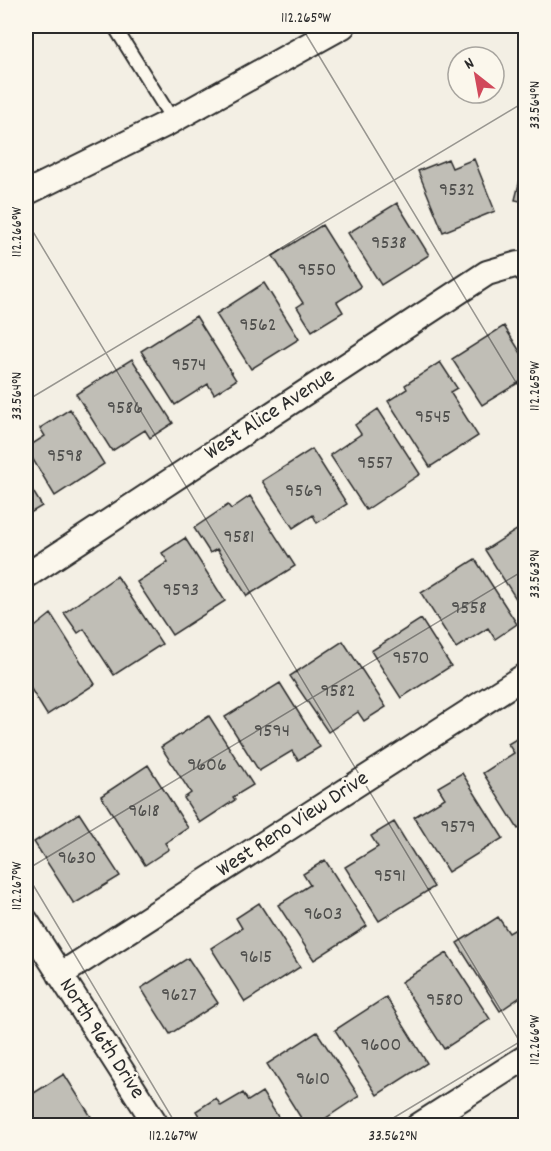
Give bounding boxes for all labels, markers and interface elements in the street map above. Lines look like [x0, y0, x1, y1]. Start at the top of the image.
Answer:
text: 112.265°W [281, 8, 331, 30]
north arrow [446, 45, 506, 105]
text: N [460, 52, 479, 76]
text: 33.564°N [525, 81, 547, 129]
house number: 9532 [439, 177, 475, 205]
text: 112.266°W [7, 206, 29, 257]
house number: 9538 [371, 230, 407, 258]
house number: 9550 [298, 257, 336, 285]
house number: 9562 [240, 312, 276, 340]
house number: 9574 [172, 352, 206, 380]
street label: West Alice Avenue [199, 361, 341, 469]
text: 112.265°W [525, 361, 547, 411]
text: 33.564°N [7, 372, 29, 420]
house number: 9586 [107, 395, 143, 423]
house number: 9545 [415, 404, 451, 432]
house number: 9598 [47, 443, 83, 471]
house number: 9557 [357, 450, 393, 478]
house number: 9569 [285, 478, 323, 506]
house number: 9581 [224, 524, 254, 552]
text: 33.563°N [525, 550, 547, 599]
house number: 9593 [163, 577, 199, 605]
house number: 9558 [451, 595, 487, 623]
house number: 9570 [393, 645, 429, 673]
house number: 9582 [320, 678, 356, 706]
house number: 9594 [254, 718, 290, 746]
house number: 9606 [187, 752, 227, 780]
street label: West Reno View Drive [211, 764, 375, 886]
house number: 9618 [128, 798, 160, 826]
house number: 9579 [440, 814, 476, 842]
house number: 9630 [58, 845, 96, 873]
text: 112.267°W [7, 861, 29, 910]
house number: 9591 [374, 863, 406, 891]
house number: 9603 [304, 901, 342, 929]
house number: 9615 [240, 944, 272, 972]
street label: North 96th Drive [50, 972, 152, 1106]
house number: 9627 [161, 982, 197, 1010]
house number: 9580 [426, 987, 464, 1015]
text: 112.266°W [525, 1014, 547, 1065]
house number: 9600 [361, 1032, 401, 1060]
house number: 9610 [296, 1066, 330, 1094]
text: 112.267°W [149, 1126, 198, 1148]
text: 33.562°N [369, 1126, 417, 1148]

